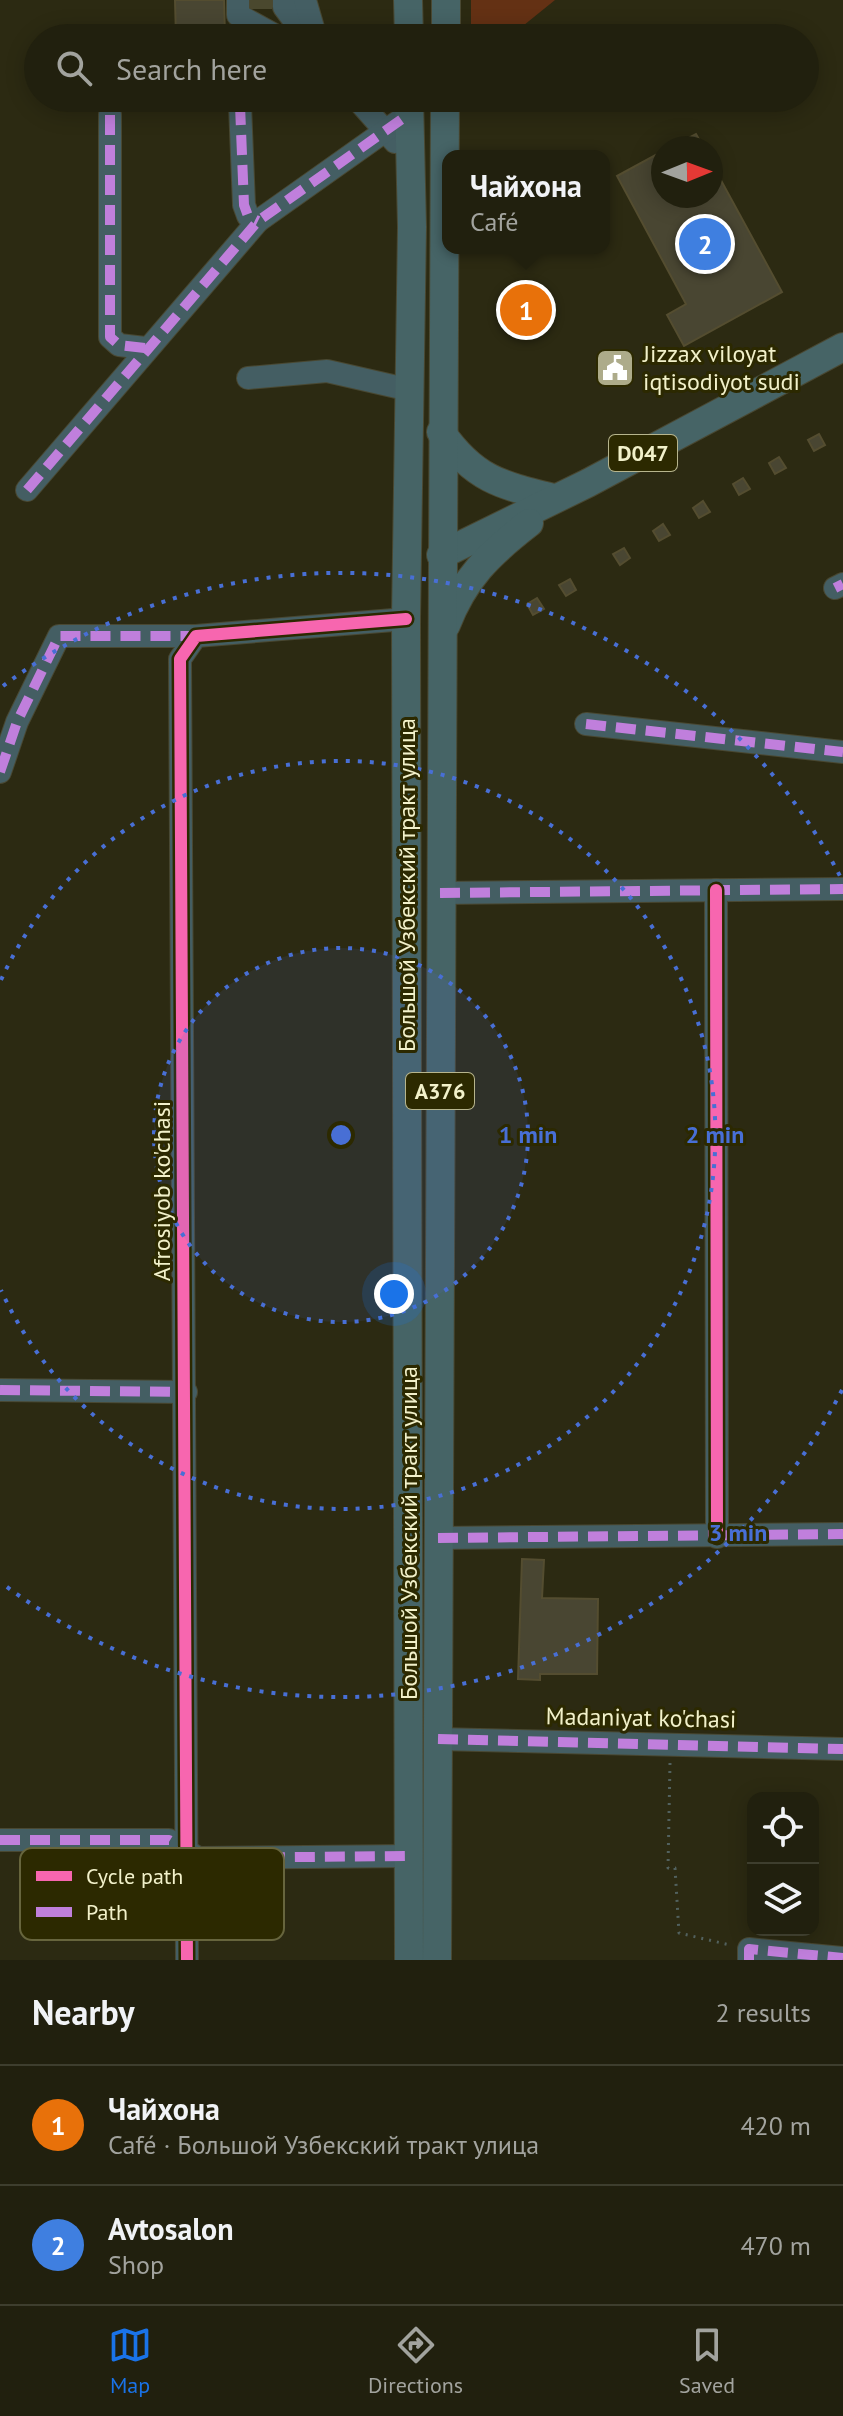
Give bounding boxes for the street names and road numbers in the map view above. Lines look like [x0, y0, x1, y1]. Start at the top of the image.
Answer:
road number: D047 [609, 435, 677, 471]
street label: Большой Узбекский тракт улица [391, 718, 422, 1052]
road number: A376 [406, 1073, 474, 1109]
street label: Afrosiyob ko'chasi [146, 1101, 177, 1281]
street label: Большой Узбекский тракт улица [393, 1366, 424, 1700]
street label: Madaniyat ko'chasi [545, 1700, 737, 1735]

